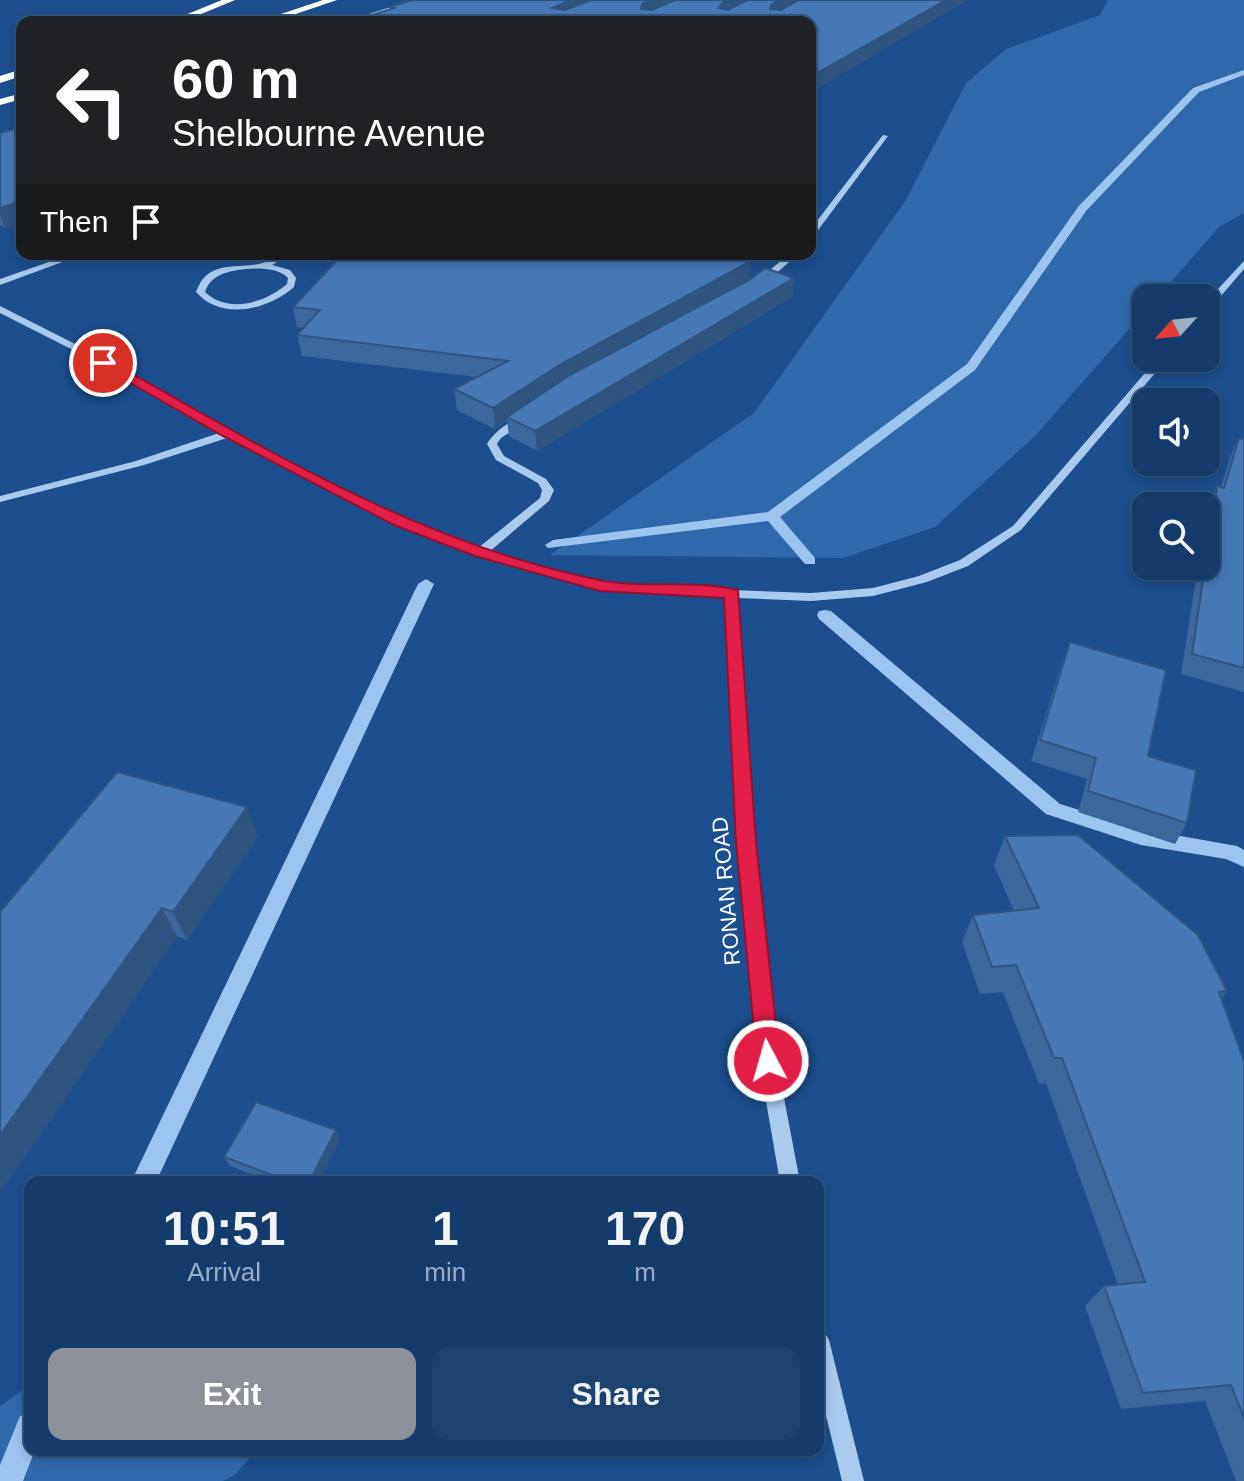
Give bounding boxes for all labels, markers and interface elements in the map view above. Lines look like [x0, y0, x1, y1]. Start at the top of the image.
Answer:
text: 60 m [172, 47, 300, 110]
icon: left [40, 48, 144, 152]
text: Shelbourne Avenue [172, 113, 486, 154]
icon: arrive [124, 200, 168, 244]
text: Then [40, 205, 108, 238]
north arrow [1132, 284, 1220, 372]
map controls [1132, 284, 1220, 580]
pin [69, 329, 137, 397]
icon: arrive [81, 341, 125, 385]
button: sound [1132, 388, 1220, 476]
button: search [1132, 492, 1220, 580]
street label: RONAN ROAD [707, 816, 745, 966]
position arrow [726, 1019, 810, 1103]
text: 10:51 [163, 1202, 286, 1255]
text: 1 [432, 1202, 459, 1255]
text: 170 [605, 1202, 685, 1255]
text: Arrival [187, 1257, 261, 1287]
text: min [424, 1257, 466, 1287]
text: m [634, 1257, 656, 1287]
button: Exit [48, 1348, 416, 1440]
button: Share [432, 1348, 800, 1440]

